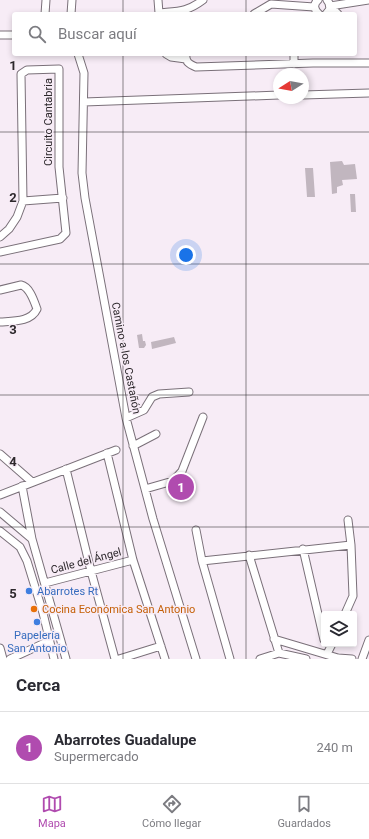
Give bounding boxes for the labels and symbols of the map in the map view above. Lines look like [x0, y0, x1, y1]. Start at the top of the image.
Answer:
text: 1 [9, 58, 17, 73]
north arrow [273, 68, 309, 104]
street label: Circuito Cantabria [42, 78, 55, 166]
text: 2 [9, 190, 17, 205]
your location [176, 245, 196, 265]
street label: Camino a los Castañón [109, 301, 143, 415]
text: 3 [9, 322, 17, 337]
text: 4 [9, 454, 17, 469]
pin: 1 [168, 472, 194, 502]
street label: Calle del Ángel [49, 545, 123, 577]
place label: Abarrotes Rt [37, 585, 99, 598]
text: 5 [9, 586, 17, 601]
marker: Abarrotes Rt [24, 586, 34, 596]
place label: Cocina Económica San Antonio [42, 603, 195, 616]
marker: Cocina Económica San Antonio [29, 604, 39, 614]
marker: Papelería San Antonio [32, 617, 42, 627]
place label: Papelería San Antonio [7, 629, 67, 655]

